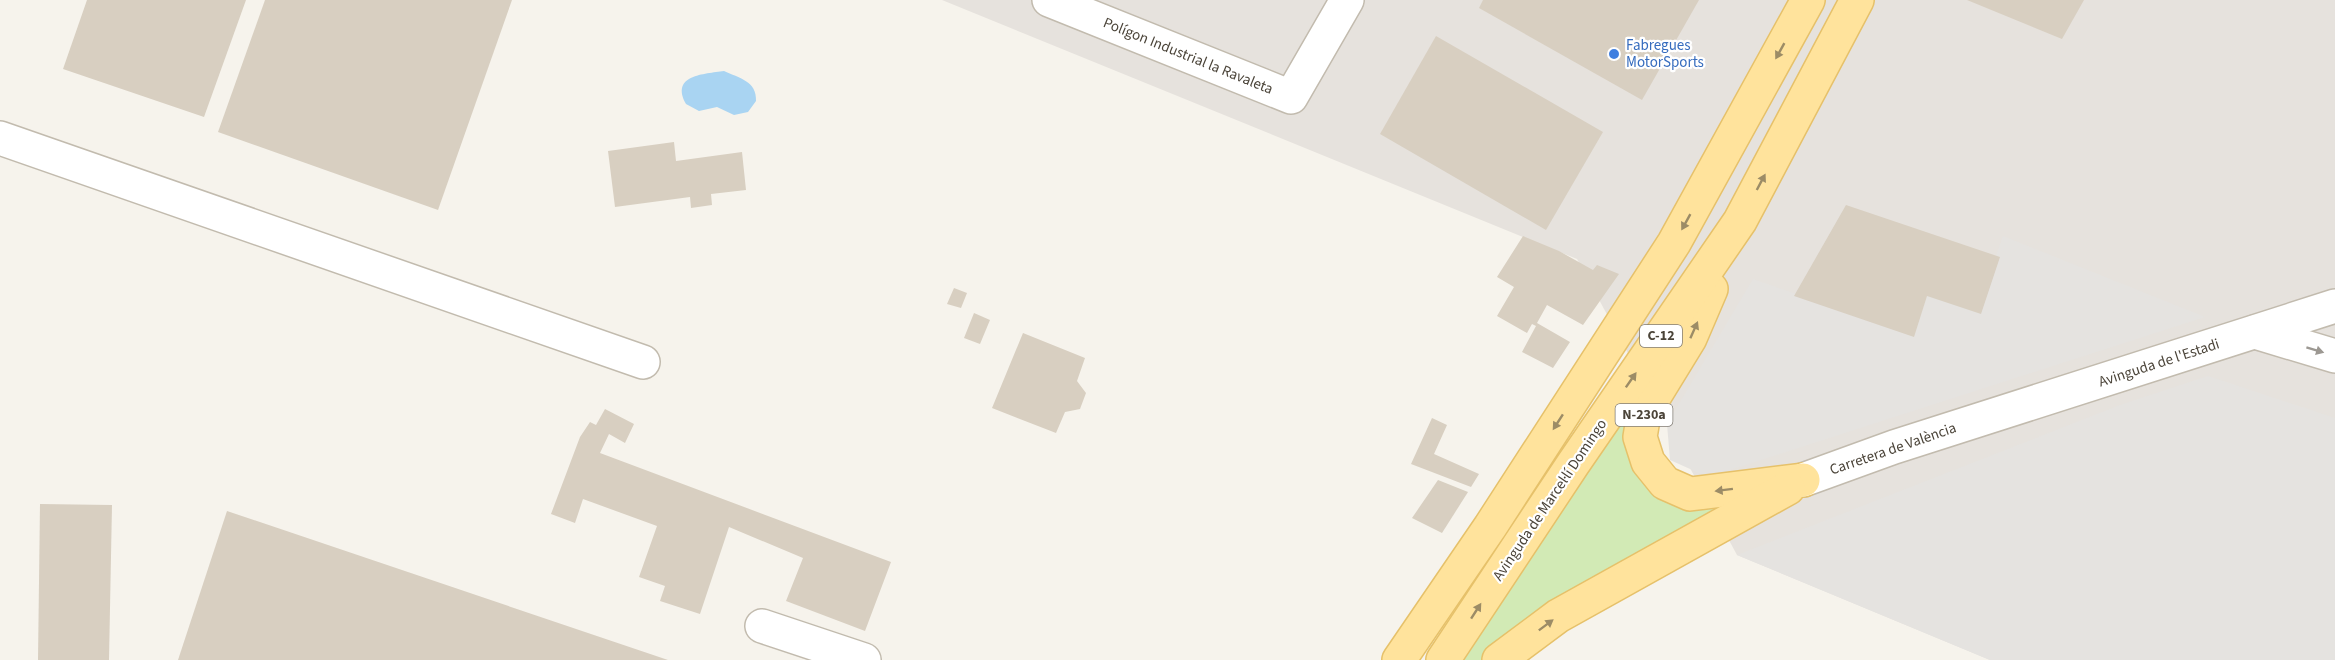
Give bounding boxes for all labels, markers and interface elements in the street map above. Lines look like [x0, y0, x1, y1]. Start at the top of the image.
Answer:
street label: Polígon Industrial la Ravaleta [1100, 12, 1276, 100]
place label: Fabregues MotorSports [1626, 35, 1704, 73]
one-way arrow [1775, 43, 1785, 60]
marker: Fabregues MotorSports [1607, 47, 1621, 61]
one-way arrow [1756, 173, 1766, 190]
one-way arrow [1680, 214, 1691, 230]
one-way arrow [1689, 320, 1699, 338]
road number: C-12 [1640, 325, 1682, 347]
street label: Avinguda de l'Estadi [2096, 334, 2222, 392]
one-way arrow [2306, 346, 2324, 355]
one-way arrow [1625, 372, 1637, 388]
road number: N-230a [1616, 404, 1672, 426]
one-way arrow [1553, 414, 1564, 430]
street label: Avinguda de Marcel·lí Domingo [1488, 415, 1612, 585]
street label: Carretera de València [1827, 417, 1959, 481]
one-way arrow [1715, 485, 1734, 495]
one-way arrow [1470, 603, 1481, 619]
one-way arrow [1537, 619, 1553, 631]

